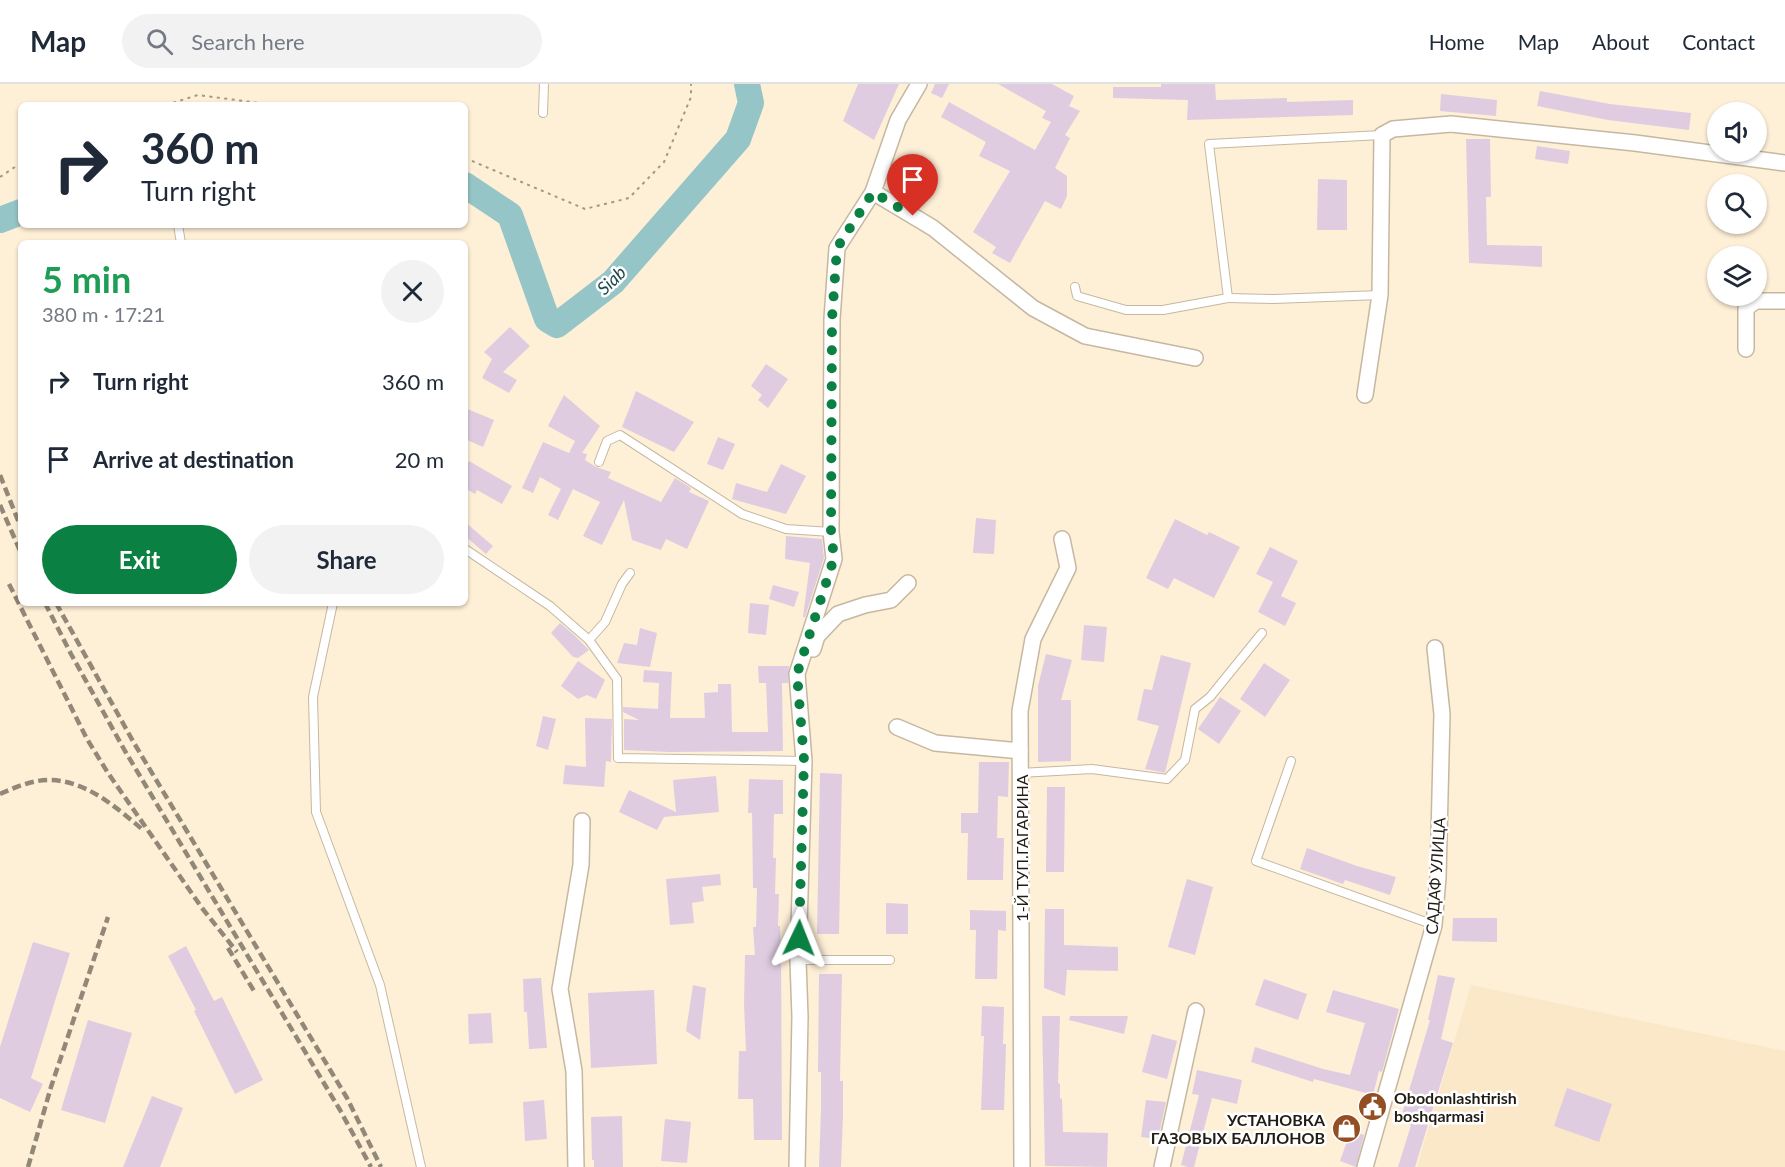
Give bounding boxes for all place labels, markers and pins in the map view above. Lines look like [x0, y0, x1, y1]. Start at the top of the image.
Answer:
pin [887, 154, 938, 216]
place label: Obodonlashtirish boshqarmasi [1394, 1088, 1517, 1125]
public building icon: Obodonlashtirish boshqarmasi [1357, 1090, 1389, 1122]
place label: УСТАНОВКА ГАЗОВЫХ БАЛЛОНОВ [1151, 1110, 1326, 1147]
shop icon: УСТАНОВКА ГАЗОВЫХ БАЛЛОНОВ [1330, 1112, 1362, 1144]

